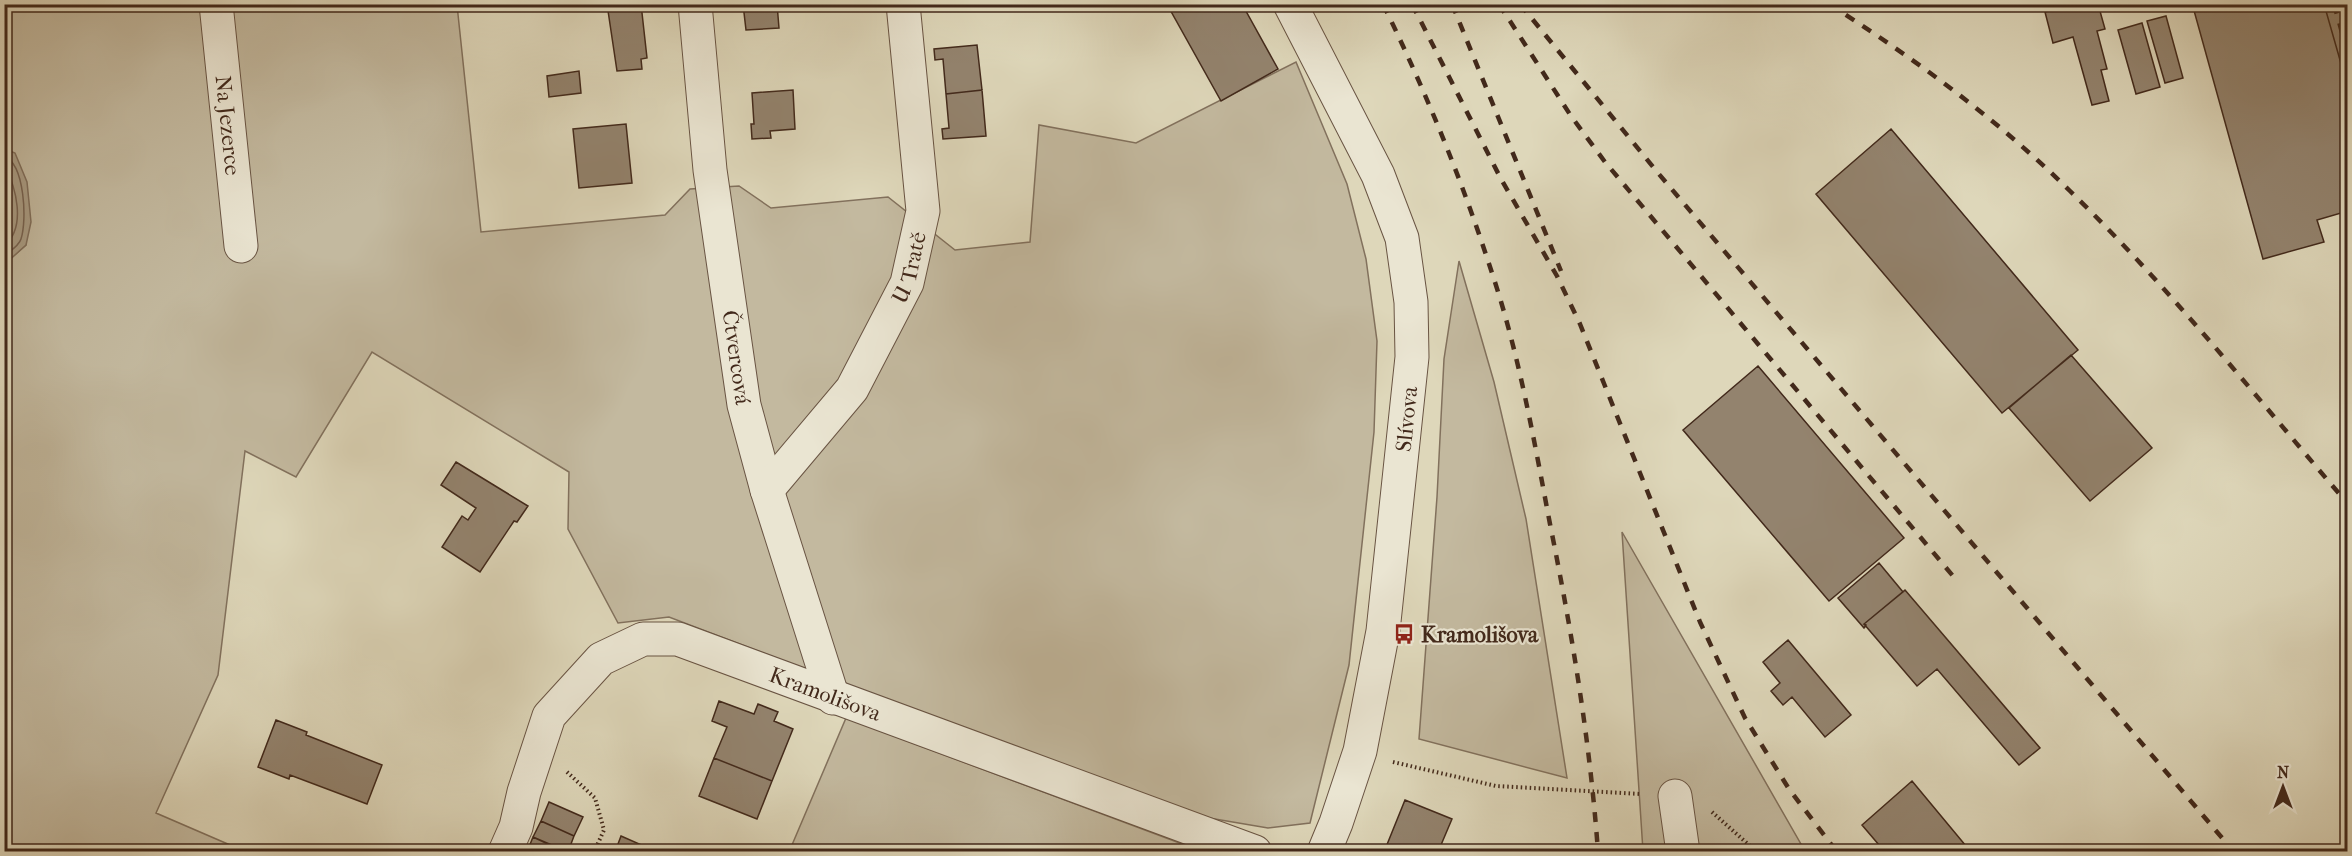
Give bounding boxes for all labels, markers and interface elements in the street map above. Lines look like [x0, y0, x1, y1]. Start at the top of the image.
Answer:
street label: Na Jezerce [209, 74, 246, 177]
street label: U Tratě [887, 229, 932, 308]
street label: Čtvercová [716, 309, 756, 407]
street label: Slívova [1391, 384, 1423, 453]
bus stop icon: Kramolišova [1392, 622, 1416, 646]
place label: Kramolišova [1421, 622, 1539, 648]
street label: Kramolišova [766, 662, 885, 727]
north arrow [2253, 757, 2313, 817]
text: N [2277, 763, 2290, 782]

